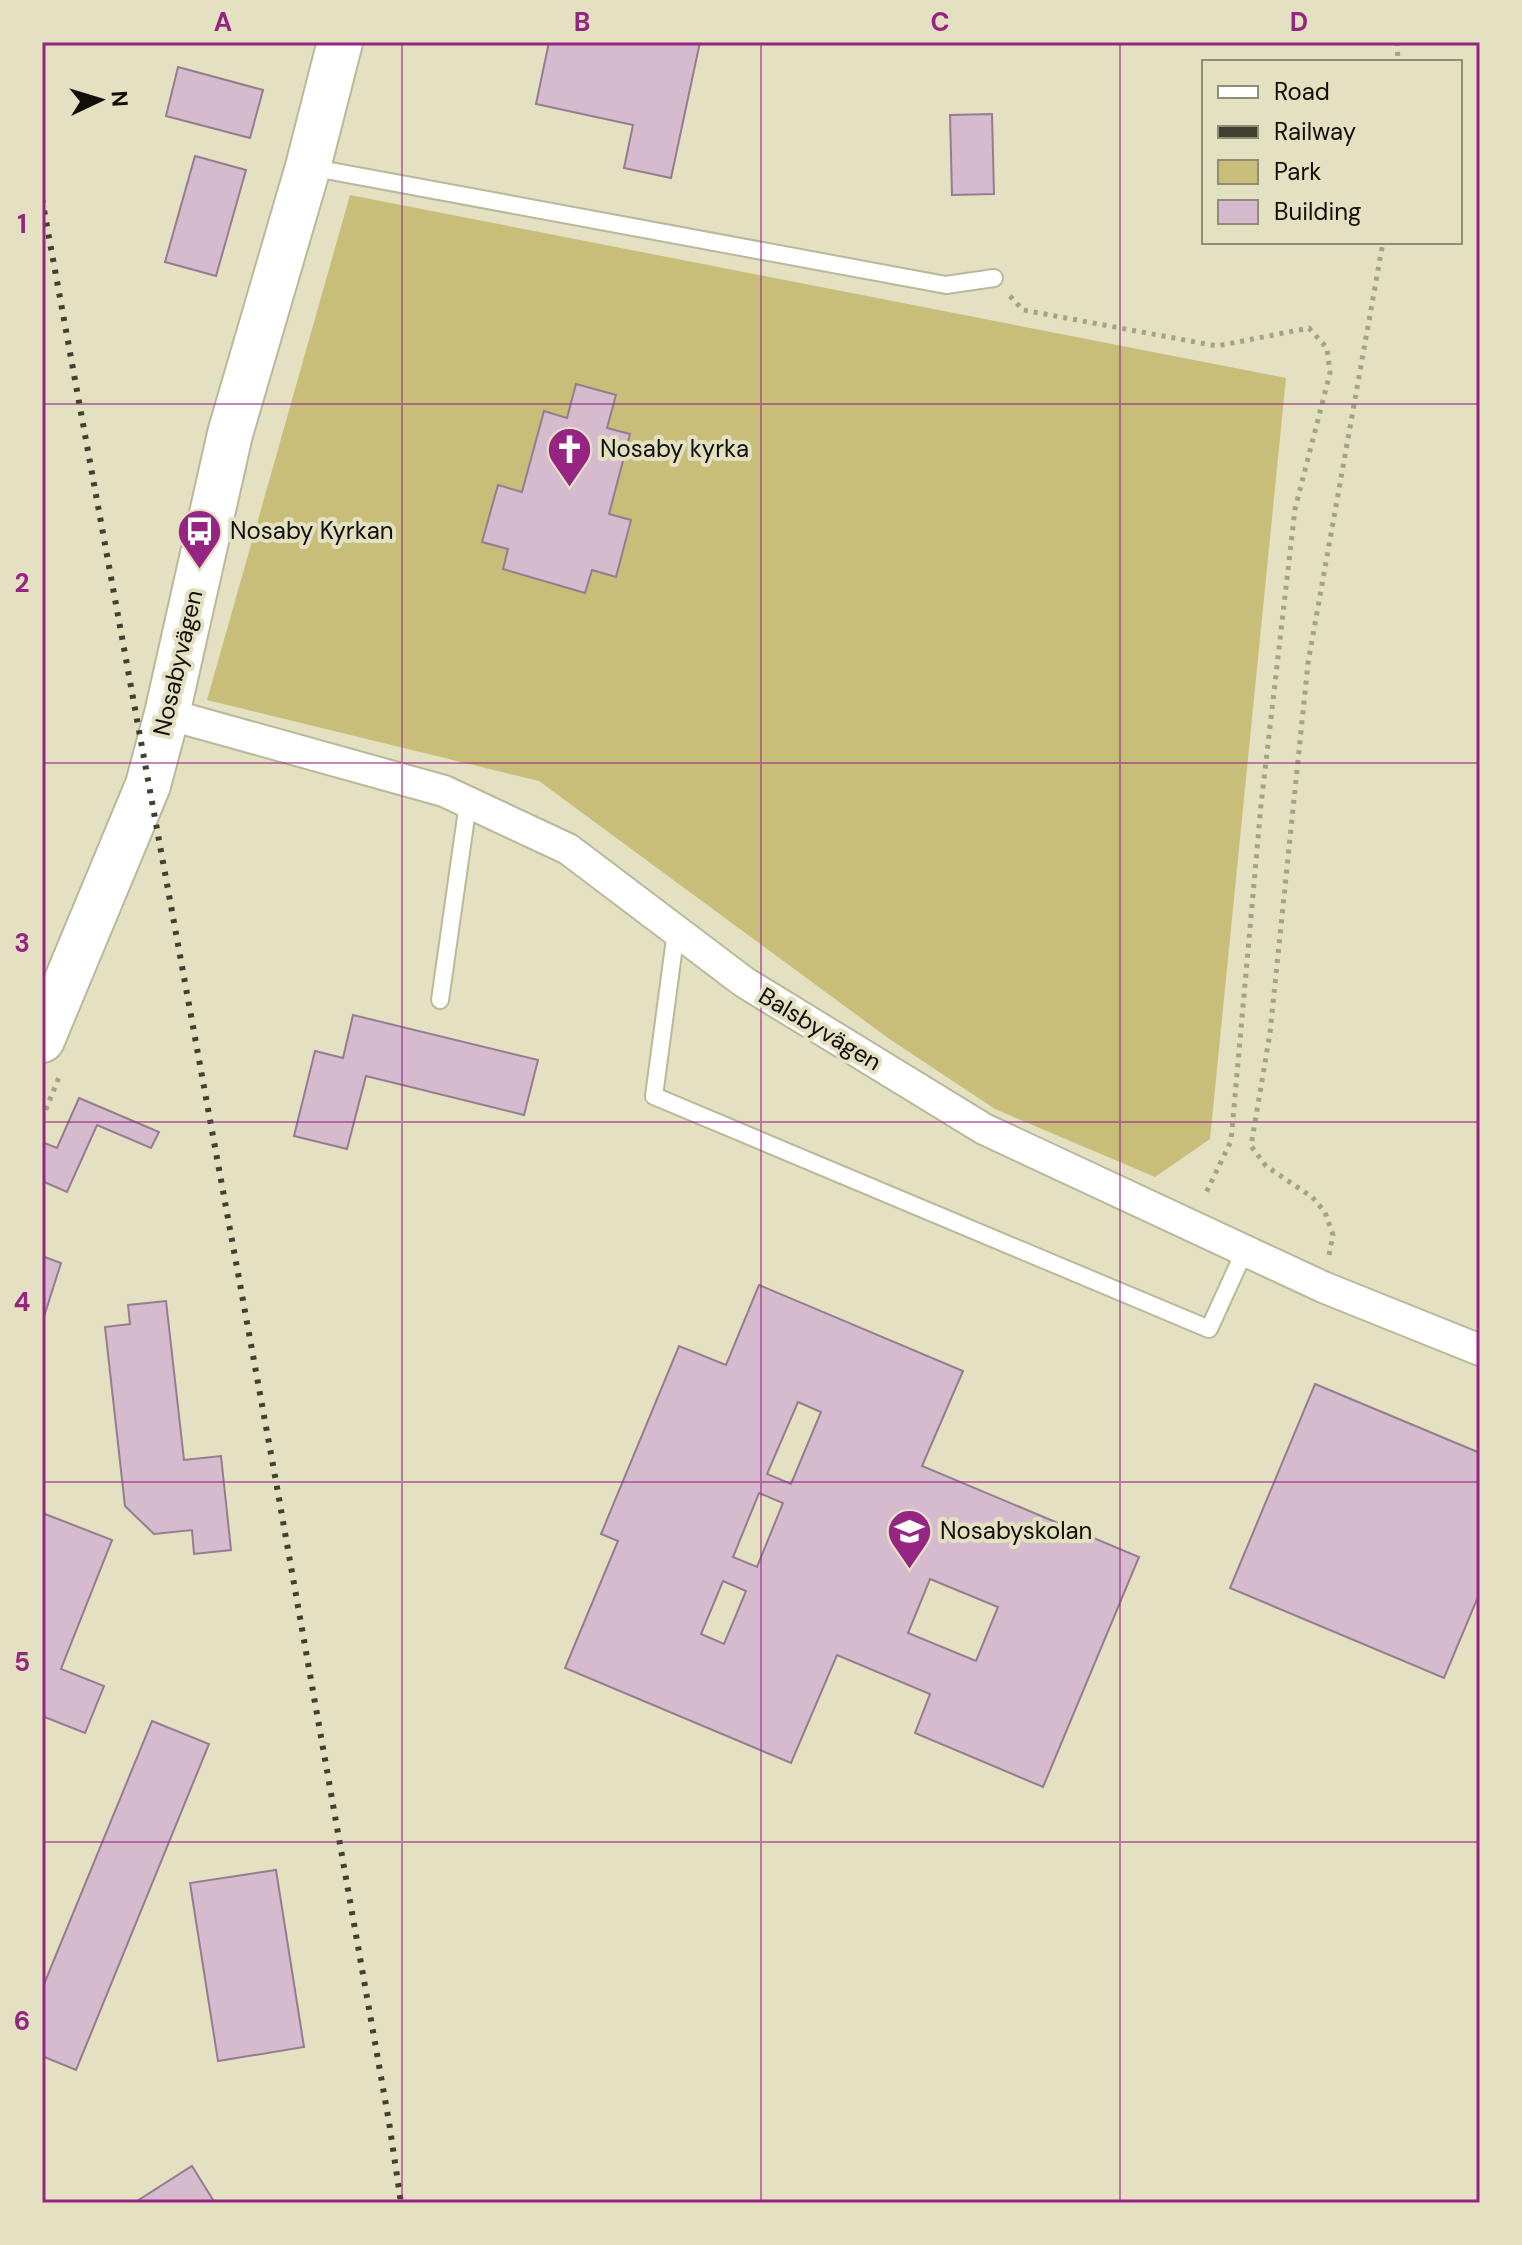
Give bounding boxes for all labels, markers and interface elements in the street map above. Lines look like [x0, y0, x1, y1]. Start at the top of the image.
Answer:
text: A [214, 5, 232, 39]
text: B [574, 5, 590, 39]
text: C [930, 5, 950, 39]
text: D [1290, 5, 1308, 39]
north arrow [60, 60, 140, 140]
legend [1202, 60, 1462, 244]
text: Road [1274, 76, 1330, 107]
text: N [104, 90, 134, 108]
text: Railway [1274, 116, 1356, 147]
text: Park [1274, 156, 1321, 187]
text: Building [1274, 196, 1361, 227]
text: 1 [17, 207, 27, 241]
church icon: Nosaby kyrka [545, 425, 593, 488]
place label: Nosaby kyrka [600, 433, 749, 464]
bus stop icon: Nosaby Kyrkan [175, 507, 223, 570]
place label: Nosaby Kyrkan [230, 515, 394, 546]
text: 2 [14, 566, 30, 600]
street label: Nosabyvägen [146, 587, 209, 739]
text: 3 [14, 926, 30, 960]
street label: Balsbyvägen [753, 980, 887, 1077]
text: 4 [14, 1285, 30, 1319]
school or university icon: Nosabyskolan [885, 1507, 933, 1570]
place label: Nosabyskolan [940, 1515, 1092, 1546]
text: 5 [14, 1645, 30, 1679]
text: 6 [14, 2004, 30, 2038]

